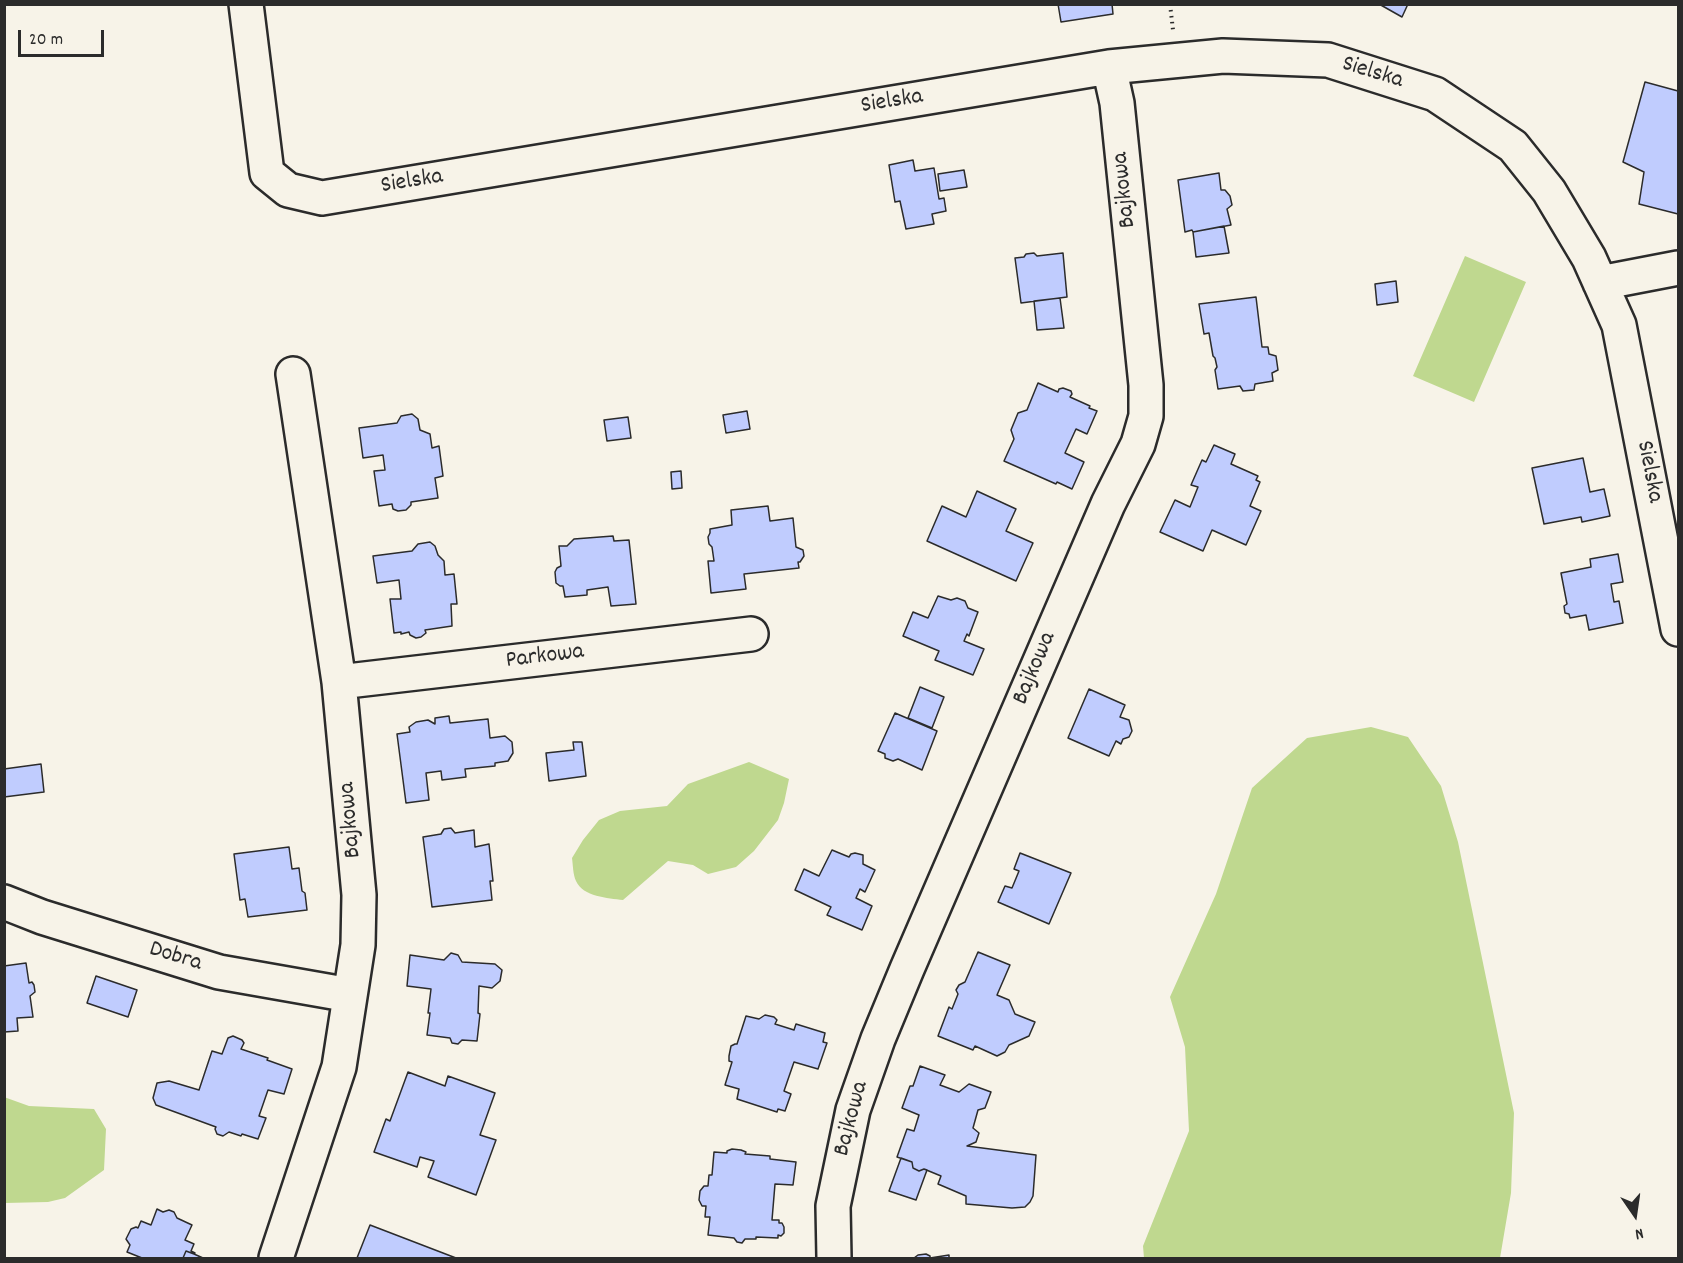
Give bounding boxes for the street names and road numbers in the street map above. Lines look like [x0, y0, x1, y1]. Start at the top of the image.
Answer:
street label: Sielska [1338, 51, 1406, 97]
street label: Sielska [859, 84, 925, 122]
street label: Bajkowa [1108, 151, 1144, 229]
street label: Sielska [379, 164, 445, 202]
street label: Sielska [1628, 439, 1668, 505]
street label: Bajkowa [1008, 628, 1064, 710]
street label: Parkowa [504, 639, 586, 677]
street label: Bajkowa [334, 781, 370, 859]
street label: Dobra [145, 936, 205, 980]
street label: Bajkowa [829, 1078, 877, 1160]

